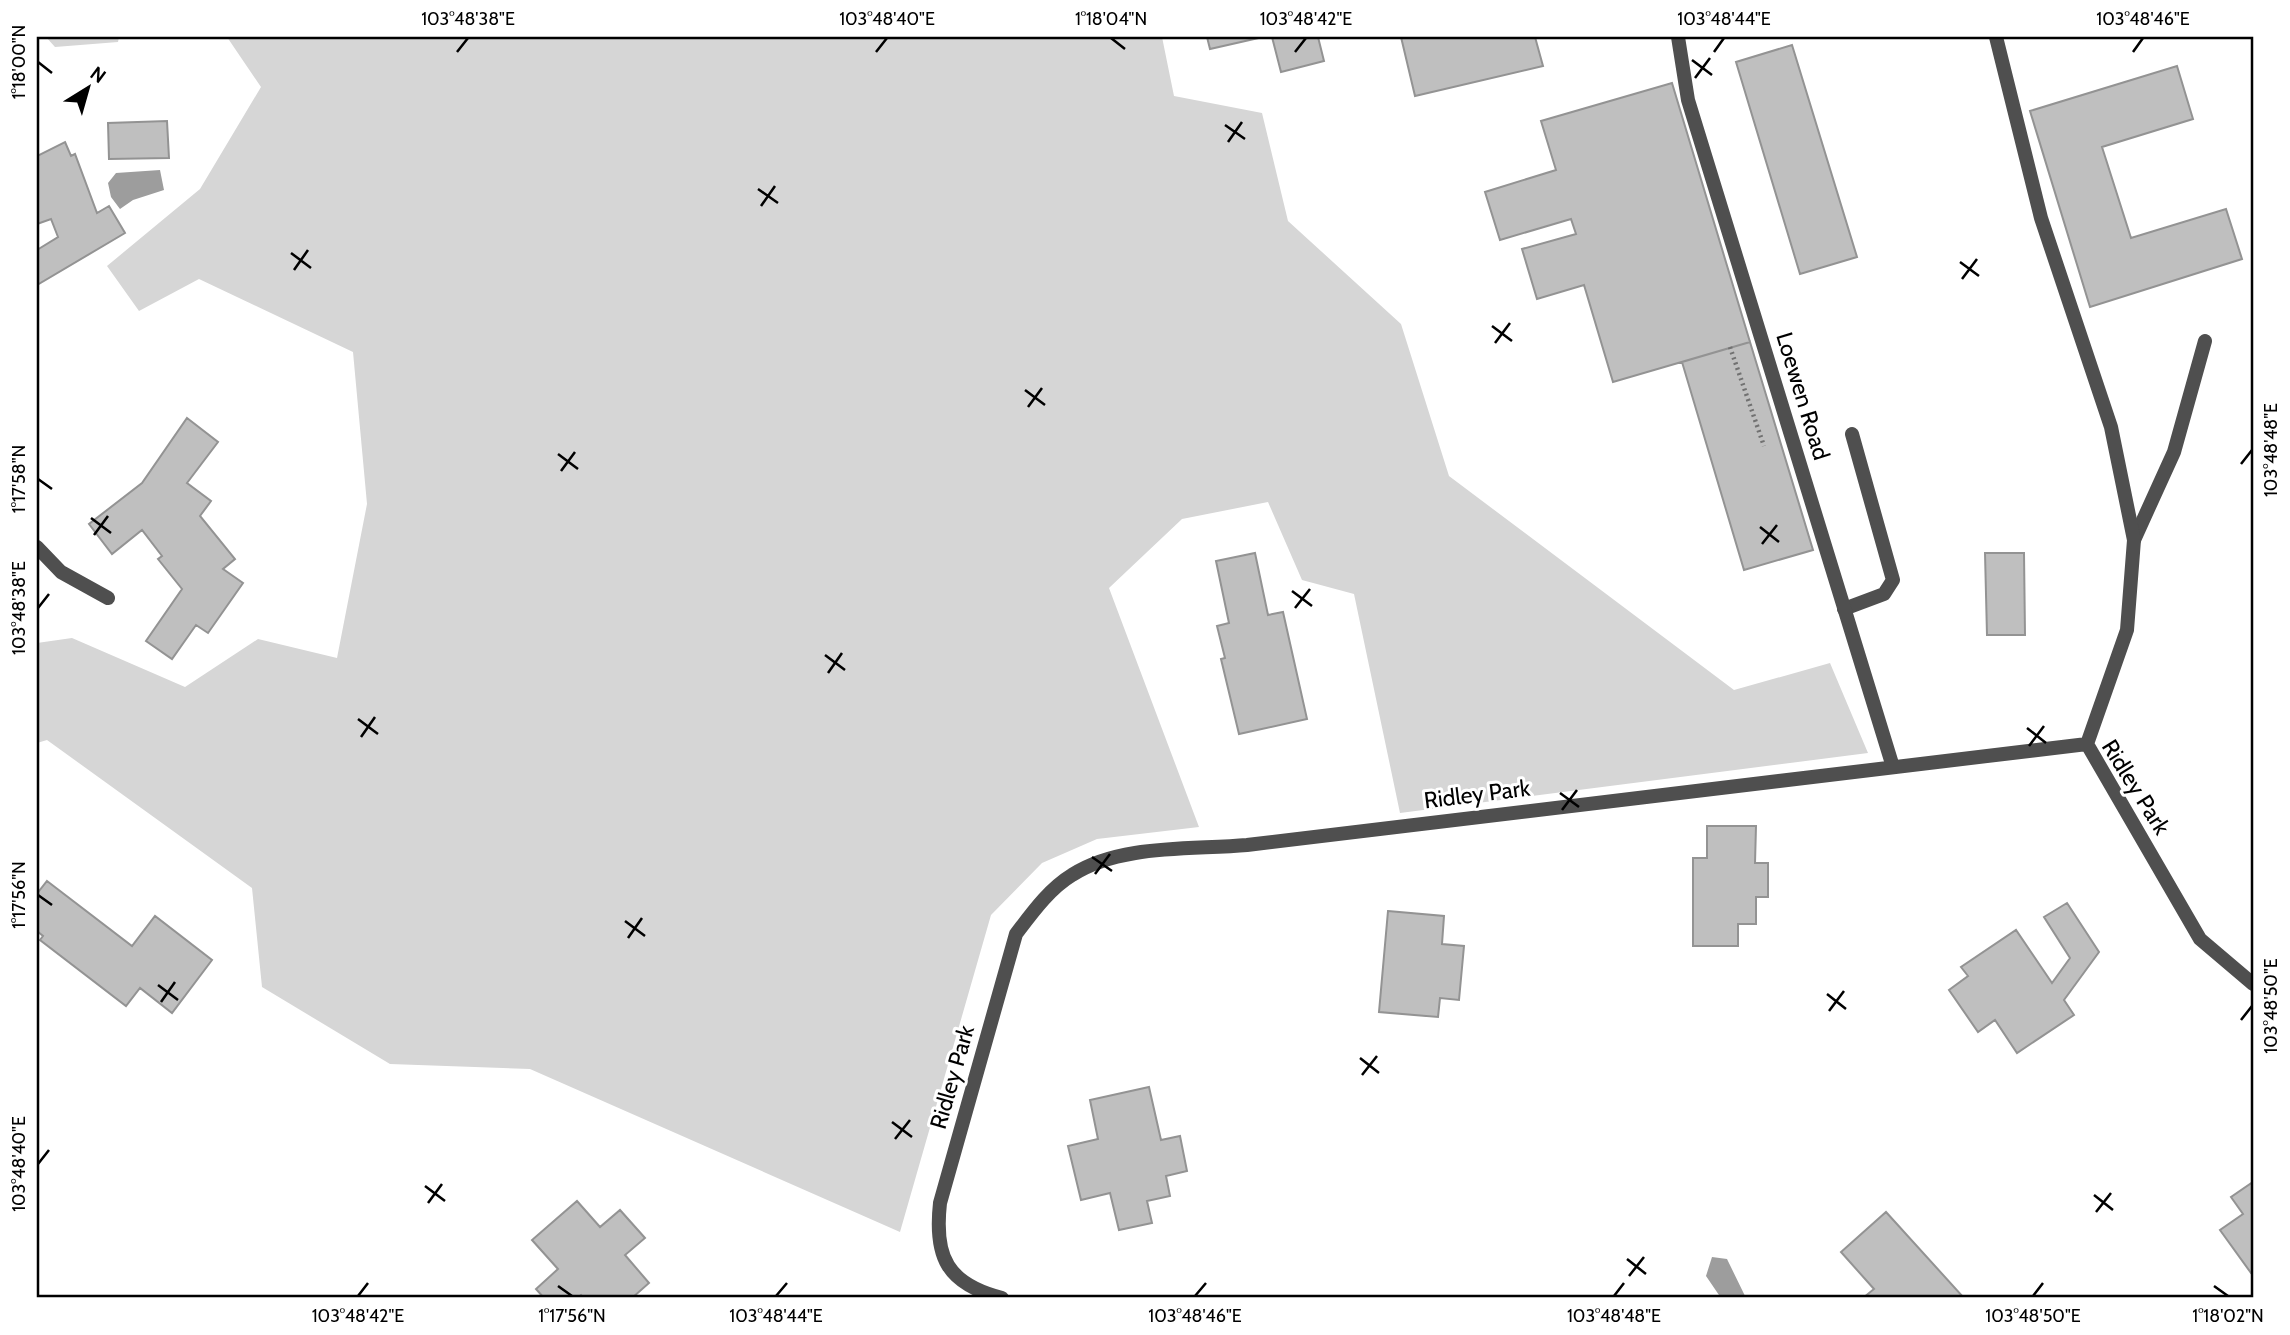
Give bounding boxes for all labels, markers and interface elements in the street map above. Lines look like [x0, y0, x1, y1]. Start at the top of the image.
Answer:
text: 103°48'38"E [421, 8, 515, 30]
text: 103°48'40"E [839, 8, 935, 30]
text: 1°18'04"N [1075, 8, 1147, 30]
text: 103°48'42"E [1260, 8, 1352, 30]
text: 103°48'44"E [1677, 8, 1771, 30]
text: 103°48'46"E [2096, 8, 2190, 30]
text: 1°18'00"N [8, 25, 30, 99]
north arrow [52, 52, 122, 122]
text: N [86, 62, 110, 88]
street label: Loewen Road [1770, 329, 1836, 463]
text: 103°48'48"E [2260, 403, 2282, 497]
text: 1°17'58"N [8, 445, 30, 513]
text: 103°48'38"E [8, 561, 30, 655]
street label: Ridley Park [2096, 734, 2176, 840]
street label: Ridley Park [1422, 774, 1532, 814]
text: 1°17'56"N [8, 861, 30, 929]
text: 103°48'50"E [2260, 958, 2282, 1054]
street label: Ridley Park [924, 1021, 980, 1132]
text: 103°48'40"E [8, 1116, 30, 1212]
text: 103°48'42"E [312, 1305, 404, 1327]
text: 1°17'56"N [538, 1305, 606, 1327]
text: 103°48'44"E [729, 1305, 823, 1327]
text: 103°48'46"E [1148, 1305, 1242, 1327]
text: 103°48'48"E [1567, 1305, 1661, 1327]
text: 103°48'50"E [1985, 1305, 2081, 1327]
text: 1°18'02"N [2192, 1305, 2264, 1327]

